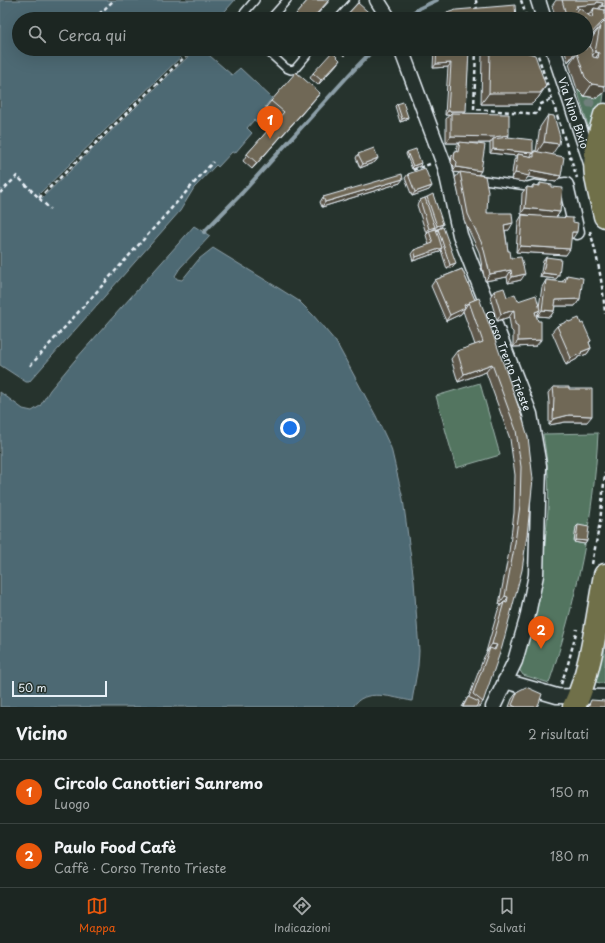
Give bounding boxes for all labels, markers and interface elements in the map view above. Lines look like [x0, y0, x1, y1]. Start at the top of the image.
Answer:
search box [12, 12, 593, 56]
icon: search [26, 23, 48, 45]
text: Cerca qui [58, 23, 126, 46]
street label: Via Nino Bixio [554, 74, 594, 151]
pin: 1 [257, 106, 283, 139]
street label: Corso Trento Trieste [482, 308, 536, 413]
your location [280, 418, 300, 438]
pin: 2 [528, 616, 554, 649]
scale bar [12, 679, 107, 698]
text: 50 m [18, 679, 47, 696]
text: Vicino [16, 720, 67, 746]
text: 2 risultati [528, 724, 589, 743]
text: Circolo Canottieri Sanremo [54, 771, 263, 794]
text: 1 [26, 782, 32, 801]
text: 150 m [550, 782, 589, 801]
text: Luogo [54, 794, 90, 813]
text: Paulo Food Cafè [54, 835, 176, 858]
text: 2 [24, 846, 34, 865]
text: 180 m [550, 846, 589, 865]
text: Caffè · Corso Trento Trieste [54, 858, 226, 877]
tab: Mappa [79, 895, 116, 936]
tab: Indicazioni [274, 895, 331, 936]
tab: Salvati [489, 895, 526, 936]

